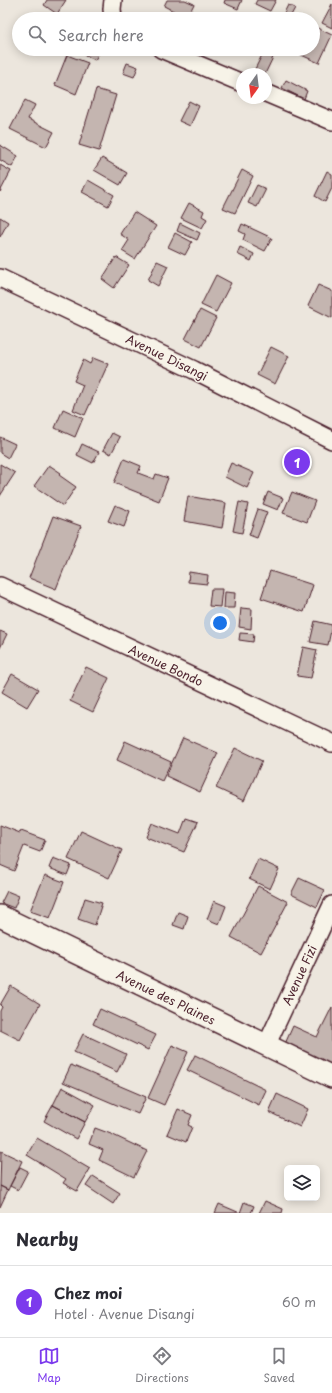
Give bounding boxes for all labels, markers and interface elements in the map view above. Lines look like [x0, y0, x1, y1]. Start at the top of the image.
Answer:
search box [12, 12, 320, 56]
icon: search [26, 23, 48, 45]
text: Search here [58, 23, 144, 46]
north arrow [236, 68, 272, 104]
street label: Avenue Disangi [123, 329, 211, 385]
pin: 1 [284, 447, 310, 477]
your location [210, 613, 230, 633]
street label: Avenue Bondo [126, 640, 207, 690]
street label: Avenue Fizi [277, 942, 321, 1008]
street label: Avenue des Plaines [114, 965, 219, 1029]
map controls [284, 1165, 320, 1201]
button: layers [284, 1165, 320, 1201]
text: Nearby [16, 1226, 78, 1252]
text: Chez moi [54, 1281, 122, 1304]
text: 1 [26, 1292, 32, 1311]
text: 60 m [282, 1292, 316, 1311]
text: Hotel · Avenue Disangi [54, 1304, 195, 1323]
tab: Map [37, 1345, 61, 1386]
tab: Directions [135, 1345, 189, 1386]
tab: Saved [263, 1345, 295, 1386]

